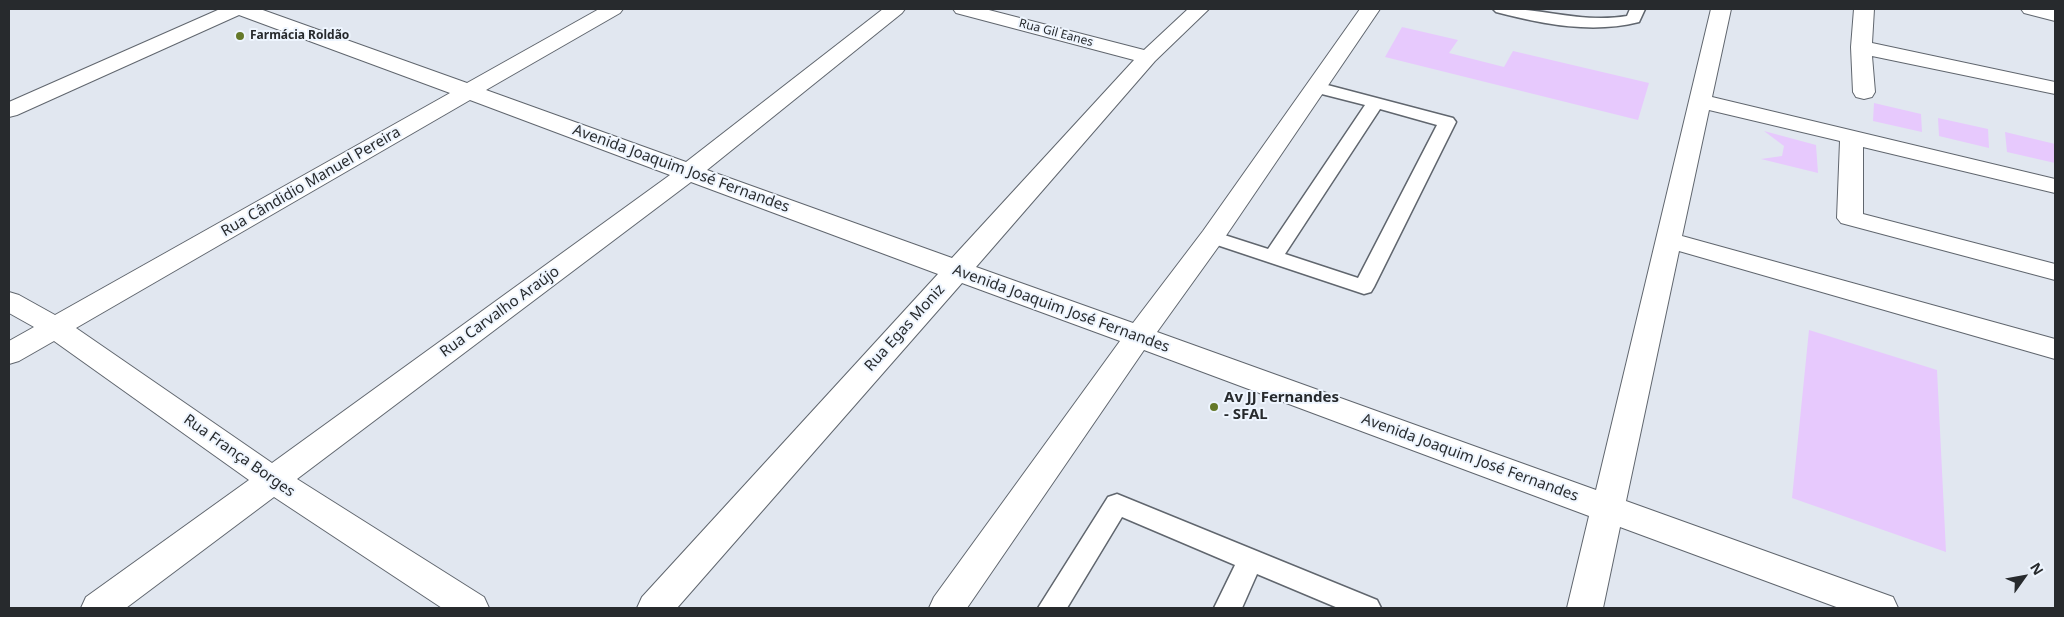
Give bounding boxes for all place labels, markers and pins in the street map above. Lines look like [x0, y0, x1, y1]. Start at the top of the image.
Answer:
place label: Farmácia Roldão [250, 29, 349, 43]
marker: Farmácia Roldão [234, 30, 246, 42]
place label: Av JJ Fernandes - SFAL [1224, 389, 1339, 424]
marker: Av JJ Fernandes - SFAL [1208, 401, 1220, 413]

